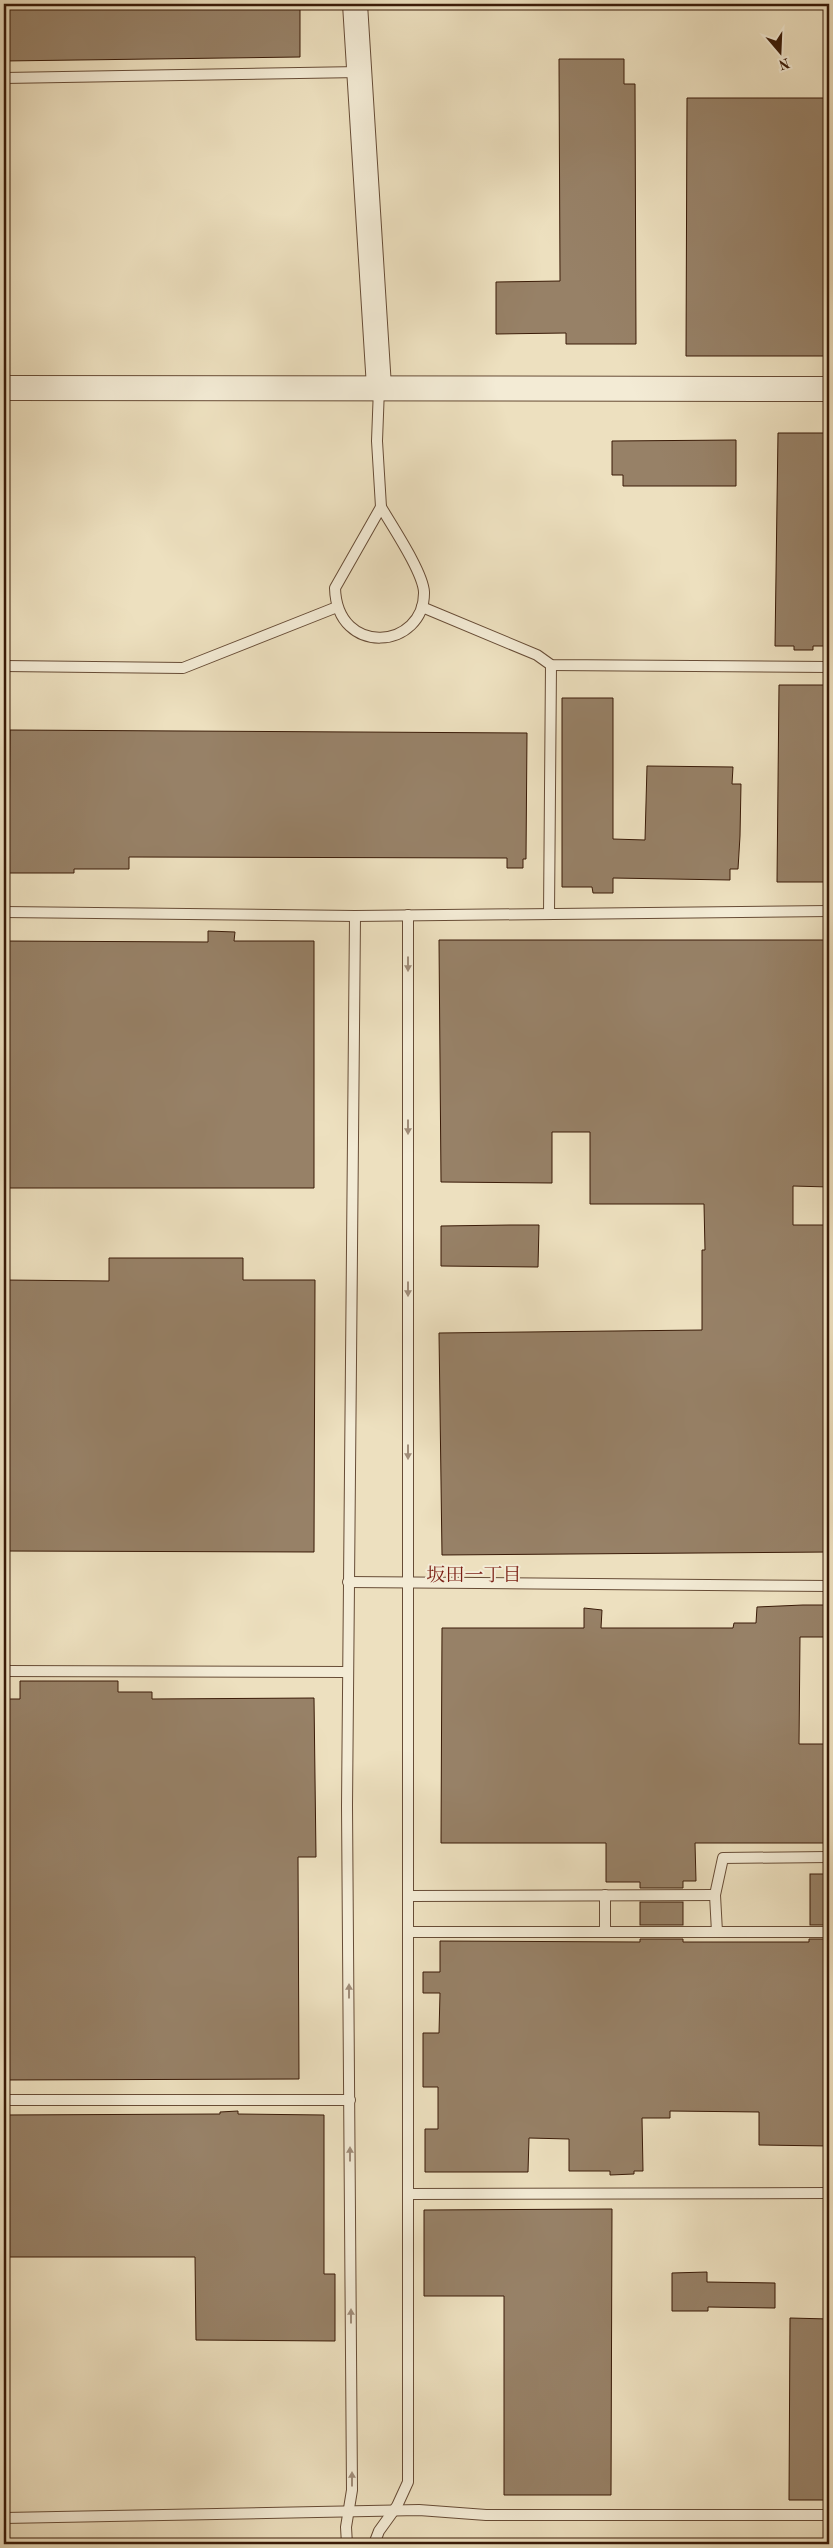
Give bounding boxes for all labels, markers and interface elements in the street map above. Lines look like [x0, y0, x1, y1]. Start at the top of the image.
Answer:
north arrow [756, 28, 806, 78]
text: N [776, 55, 791, 72]
one-way arrow [404, 956, 412, 972]
one-way arrow [404, 1119, 412, 1135]
one-way arrow [404, 1281, 412, 1297]
one-way arrow [404, 1444, 412, 1460]
district label: 坂田一丁目 [426, 1565, 522, 1586]
one-way arrow [345, 1983, 353, 1999]
one-way arrow [346, 2145, 354, 2161]
one-way arrow [347, 2308, 355, 2324]
one-way arrow [348, 2470, 356, 2486]

